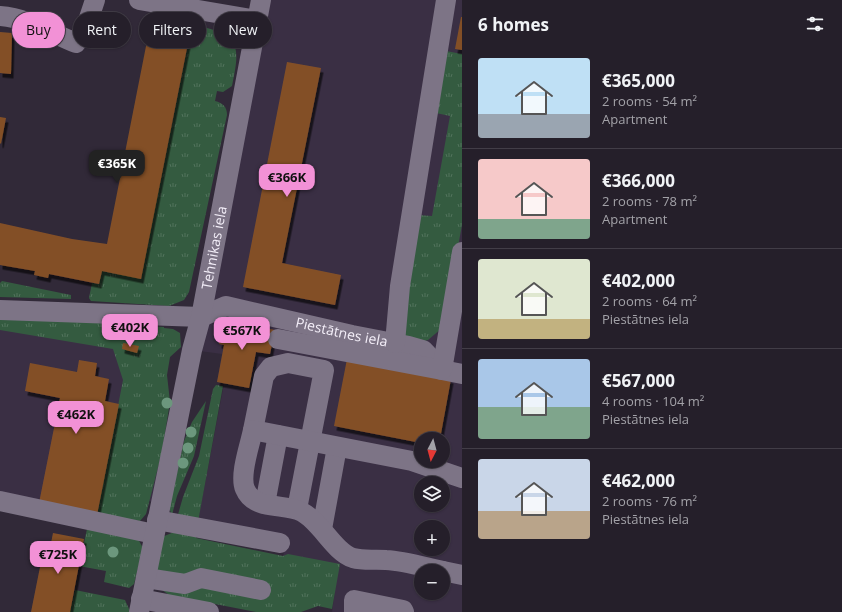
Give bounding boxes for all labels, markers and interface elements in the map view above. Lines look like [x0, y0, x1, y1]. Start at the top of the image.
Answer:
chip: Buy [12, 12, 65, 48]
chip: Rent [73, 12, 131, 48]
chip: Filters [139, 12, 206, 48]
chip: New [214, 12, 272, 48]
text: 6 homes [478, 13, 549, 36]
icon: filters [804, 13, 826, 35]
text: €365,000 [602, 69, 675, 92]
icon: home [510, 74, 558, 122]
text: 2 rooms · 54 m² [602, 92, 697, 110]
text: Apartment [602, 110, 667, 128]
pin: €365K [89, 150, 145, 184]
text: €365K [98, 154, 136, 172]
pin: €366K [259, 164, 315, 198]
text: €366K [268, 168, 306, 186]
text: €366,000 [602, 169, 675, 192]
icon: home [510, 175, 558, 223]
text: 2 rooms · 78 m² [602, 192, 697, 210]
street label: Tehnikas iela [196, 204, 231, 291]
text: Apartment [602, 210, 667, 228]
text: €402,000 [602, 269, 675, 292]
icon: home [510, 275, 558, 323]
text: 2 rooms · 64 m² [602, 292, 697, 310]
text: Piestātnes iela [602, 310, 689, 328]
street label: Piestātnes iela [294, 312, 389, 351]
pin: €402K [102, 314, 158, 348]
pin: €567K [214, 317, 270, 351]
text: €402K [111, 318, 149, 336]
text: €567K [223, 321, 261, 339]
text: €567,000 [602, 369, 675, 392]
icon: home [510, 375, 558, 423]
text: 4 rooms · 104 m² [602, 392, 704, 410]
pin: €462K [48, 401, 104, 435]
text: €462K [57, 405, 95, 423]
text: Piestātnes iela [602, 410, 689, 428]
north arrow [414, 432, 450, 468]
map controls [414, 432, 450, 600]
text: €462,000 [602, 469, 675, 492]
icon: home [510, 475, 558, 523]
button: layers [414, 476, 450, 512]
text: 2 rooms · 76 m² [602, 492, 697, 510]
text: Piestātnes iela [602, 510, 689, 528]
button: + [414, 520, 450, 556]
pin: €725K [30, 541, 86, 575]
text: €725K [39, 545, 77, 563]
button: − [414, 564, 450, 600]

